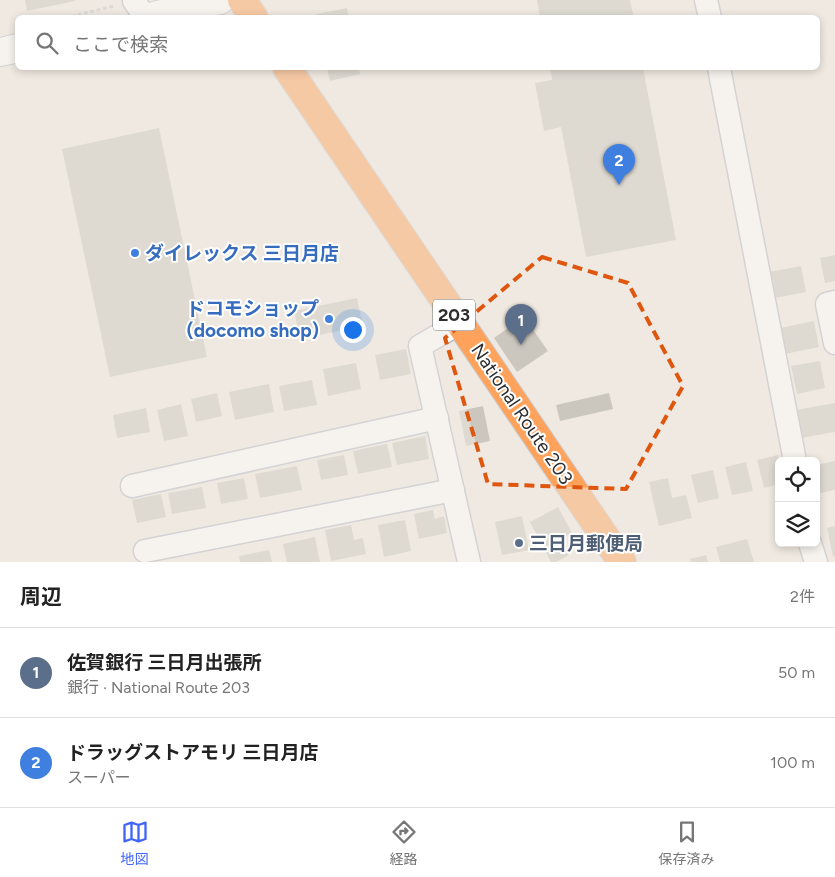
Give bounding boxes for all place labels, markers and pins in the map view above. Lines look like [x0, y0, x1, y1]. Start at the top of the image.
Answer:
pin: 2 [603, 144, 635, 185]
place label: ダイレックス 三日月店 [145, 242, 339, 265]
marker: ダイレックス 三日月店 [129, 247, 141, 259]
place label: ドコモショップ (docomo shop) [186, 297, 319, 342]
pin: 1 [505, 304, 537, 345]
marker: ドコモショップ (docomo shop) [323, 313, 335, 325]
place label: 三日月郵便局 [529, 532, 643, 555]
marker: 三日月郵便局 [513, 537, 525, 549]

